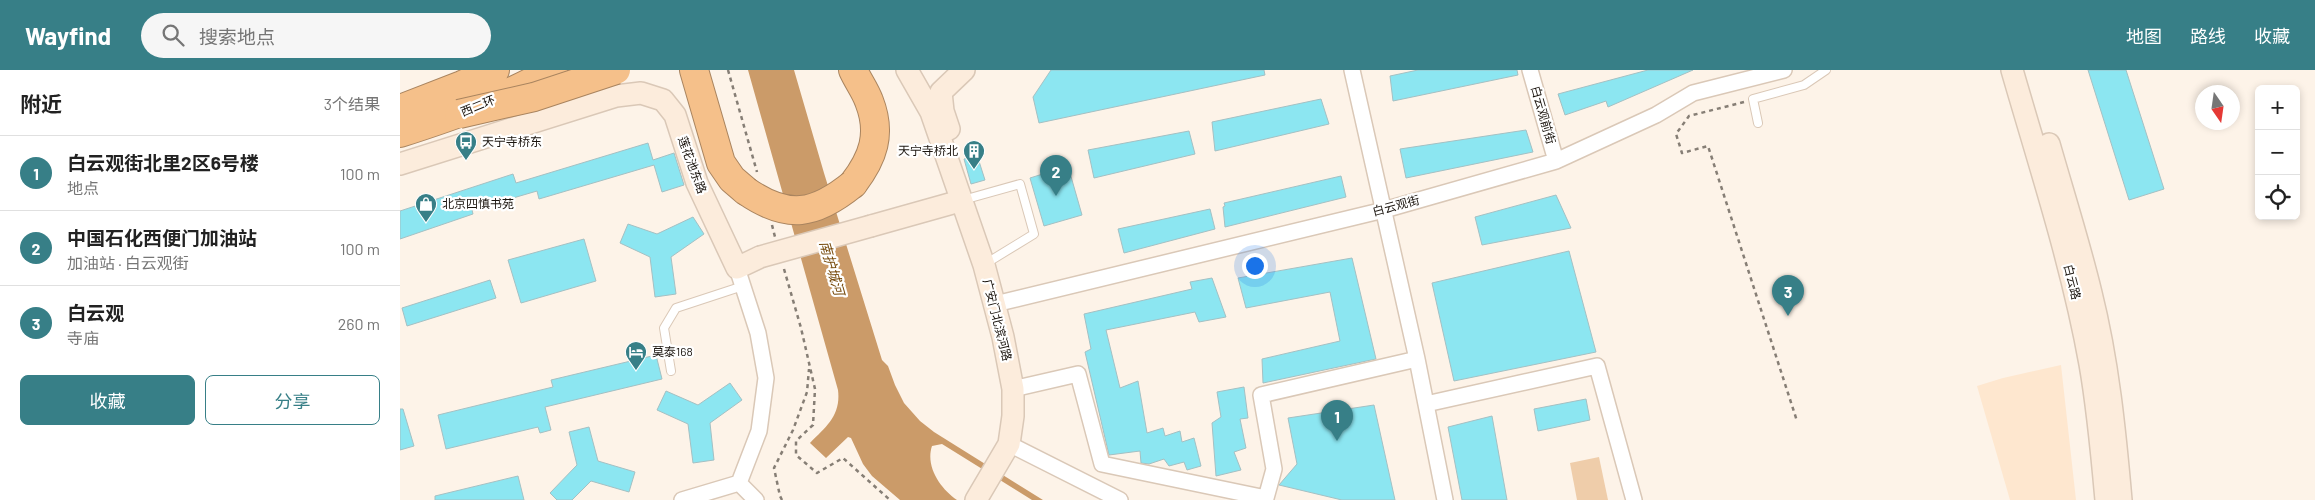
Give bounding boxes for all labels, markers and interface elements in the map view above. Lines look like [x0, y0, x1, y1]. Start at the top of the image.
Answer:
search box [141, 13, 491, 58]
text: Wayfind [25, 21, 111, 50]
icon: search [159, 21, 187, 49]
text: 搜索地点 [199, 25, 275, 48]
text: 地图 [2126, 25, 2162, 47]
text: 路线 [2190, 25, 2226, 47]
text: 收藏 [2254, 25, 2290, 47]
street label: 白云观前街 [1529, 84, 1559, 145]
north arrow [2195, 85, 2240, 130]
map controls [2255, 85, 2300, 220]
button: + [2255, 85, 2300, 130]
text: 附近 [20, 91, 62, 116]
street label: 西二环 [458, 92, 497, 118]
text: 3个结果 [324, 94, 380, 113]
bus stop icon: 天宁寺桥东 [454, 130, 478, 161]
button: − [2255, 130, 2300, 175]
place label: 天宁寺桥东 [482, 134, 542, 148]
street label: 莲花池东路 [676, 134, 710, 195]
building icon: 天宁寺桥北 [962, 139, 986, 170]
place label: 天宁寺桥北 [898, 143, 958, 157]
text: 白云观街北里2区6号楼 [67, 151, 259, 174]
pin: 2 [1040, 155, 1072, 196]
text: 1 [33, 164, 39, 183]
text: 100 m [340, 164, 380, 183]
button: locate [2255, 175, 2300, 220]
text: 地点 [67, 178, 99, 197]
shop icon: 北京四慎书苑 [414, 192, 438, 223]
street label: 白云观街 [1371, 192, 1421, 218]
place label: 北京四慎书苑 [442, 196, 514, 210]
text: 中国石化西便门加油站 [67, 226, 257, 249]
text: 2 [32, 239, 40, 258]
text: 100 m [340, 239, 380, 258]
water label: 南护城河 [817, 239, 849, 300]
text: 加油站 · 白云观街 [67, 253, 189, 272]
your location [1242, 253, 1268, 279]
street label: 白云路 [2062, 263, 2084, 301]
pin: 3 [1772, 275, 1804, 316]
street label: 广安门北滨河路 [981, 277, 1015, 362]
text: 白云观 [67, 301, 124, 324]
text: 3 [32, 314, 40, 333]
text: 260 m [338, 314, 380, 333]
text: 寺庙 [67, 328, 99, 347]
hotel icon: 莫泰168 [624, 340, 648, 371]
place label: 莫泰168 [652, 344, 693, 358]
button: 收藏 [20, 375, 195, 425]
button: 分享 [205, 375, 380, 425]
pin: 1 [1321, 400, 1353, 441]

